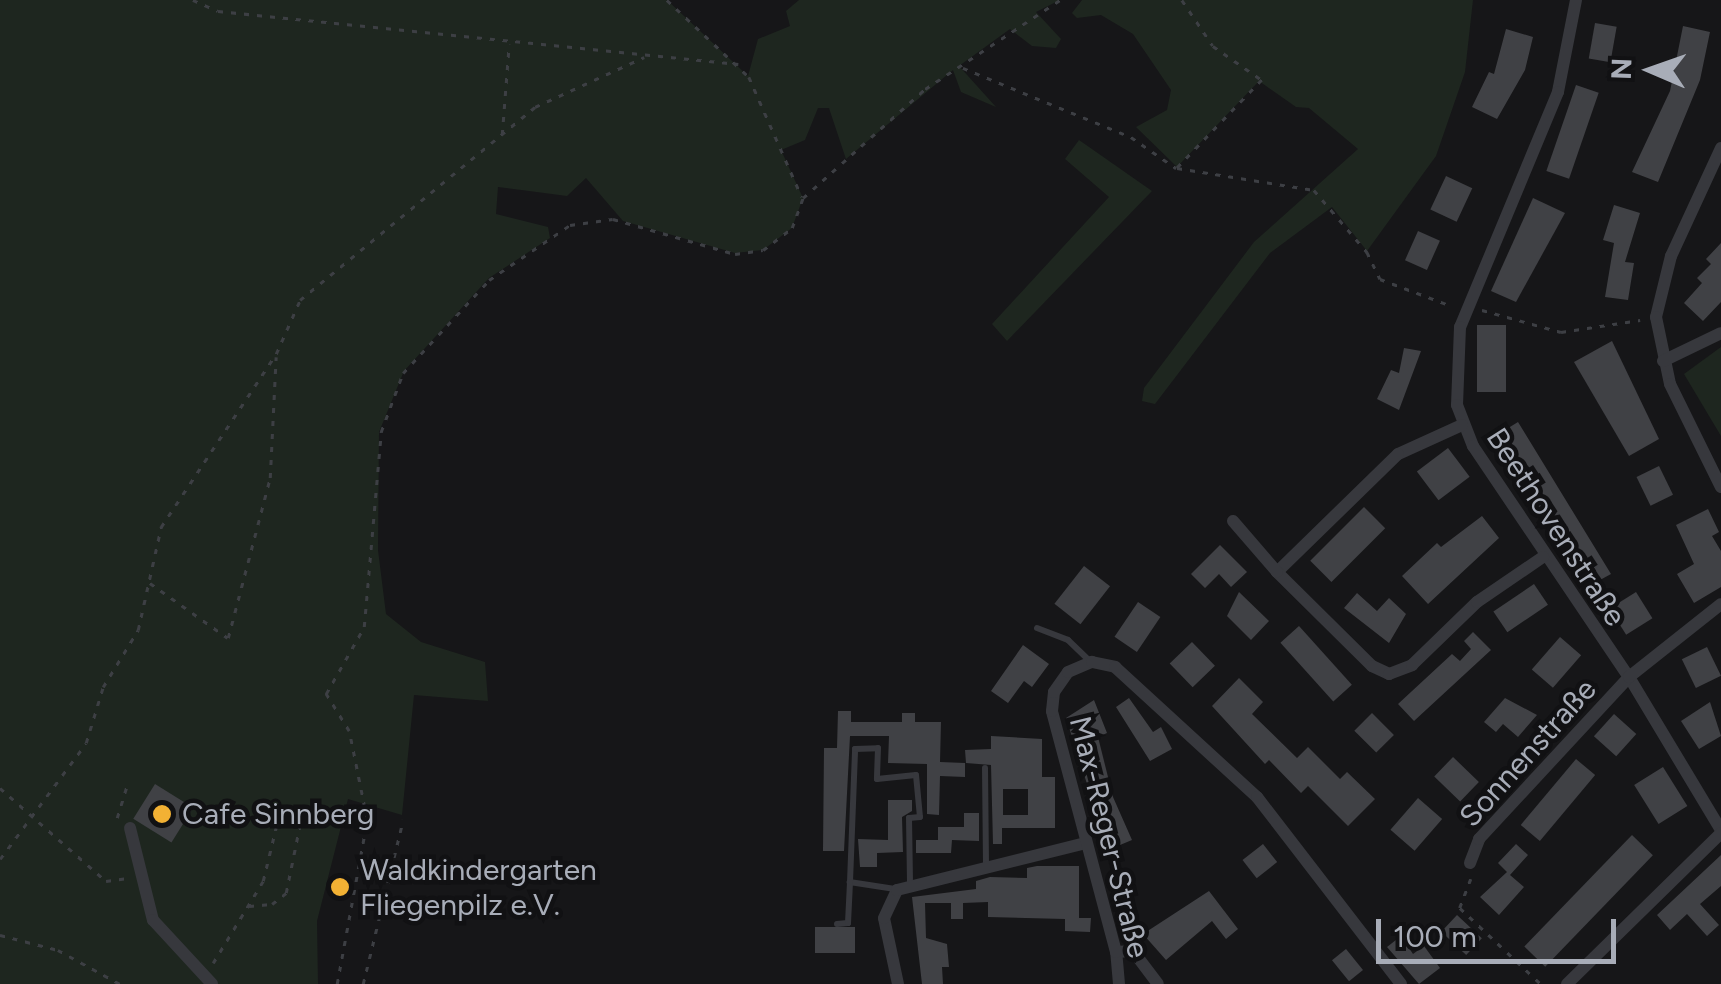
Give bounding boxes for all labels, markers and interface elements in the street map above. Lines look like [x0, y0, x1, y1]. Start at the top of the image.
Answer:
north arrow [1601, 20, 1701, 120]
text: N [1604, 58, 1638, 80]
street label: Beethovenstraße [1479, 421, 1633, 633]
street label: Sonnenstraße [1452, 672, 1604, 834]
street label: Max-Reger-Straße [1062, 712, 1156, 962]
place label: Cafe Sinnberg [182, 796, 374, 832]
marker: Cafe Sinnberg [151, 803, 173, 825]
place label: Waldkindergarten Fliegenpilz e.V. [360, 852, 597, 922]
marker: Waldkindergarten Fliegenpilz e.V. [329, 876, 351, 898]
scale bar [1381, 899, 1621, 961]
text: 100 m [1393, 918, 1477, 955]

